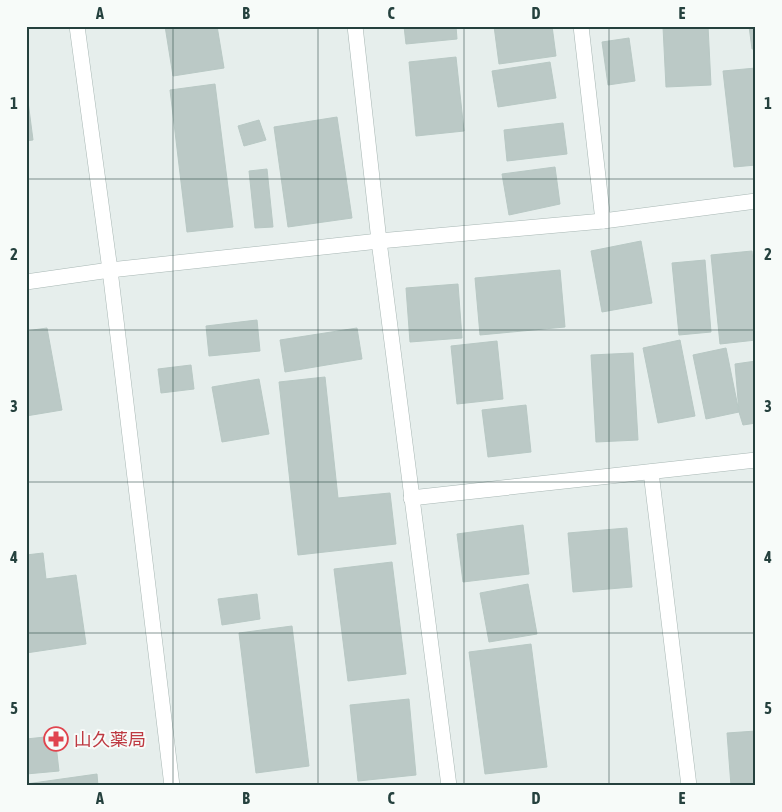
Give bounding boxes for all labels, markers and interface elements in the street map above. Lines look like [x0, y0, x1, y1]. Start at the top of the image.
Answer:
text: A [95, 4, 104, 22]
text: B [242, 4, 250, 22]
text: C [387, 4, 395, 22]
text: D [532, 4, 541, 22]
text: E [679, 4, 686, 22]
text: 1 [10, 94, 18, 112]
text: 1 [764, 94, 772, 112]
text: 2 [10, 245, 18, 263]
text: 2 [764, 245, 772, 263]
text: 3 [10, 397, 18, 415]
text: 3 [764, 397, 772, 415]
text: 4 [9, 548, 18, 566]
text: 4 [763, 548, 772, 566]
text: 5 [10, 699, 18, 717]
text: 5 [764, 699, 772, 717]
pharmacy icon: 山久薬局 [43, 726, 69, 752]
place label: 山久薬局 [74, 729, 146, 750]
text: A [95, 789, 104, 807]
text: B [242, 789, 250, 807]
text: C [387, 789, 395, 807]
text: D [532, 789, 541, 807]
text: E [679, 789, 686, 807]

